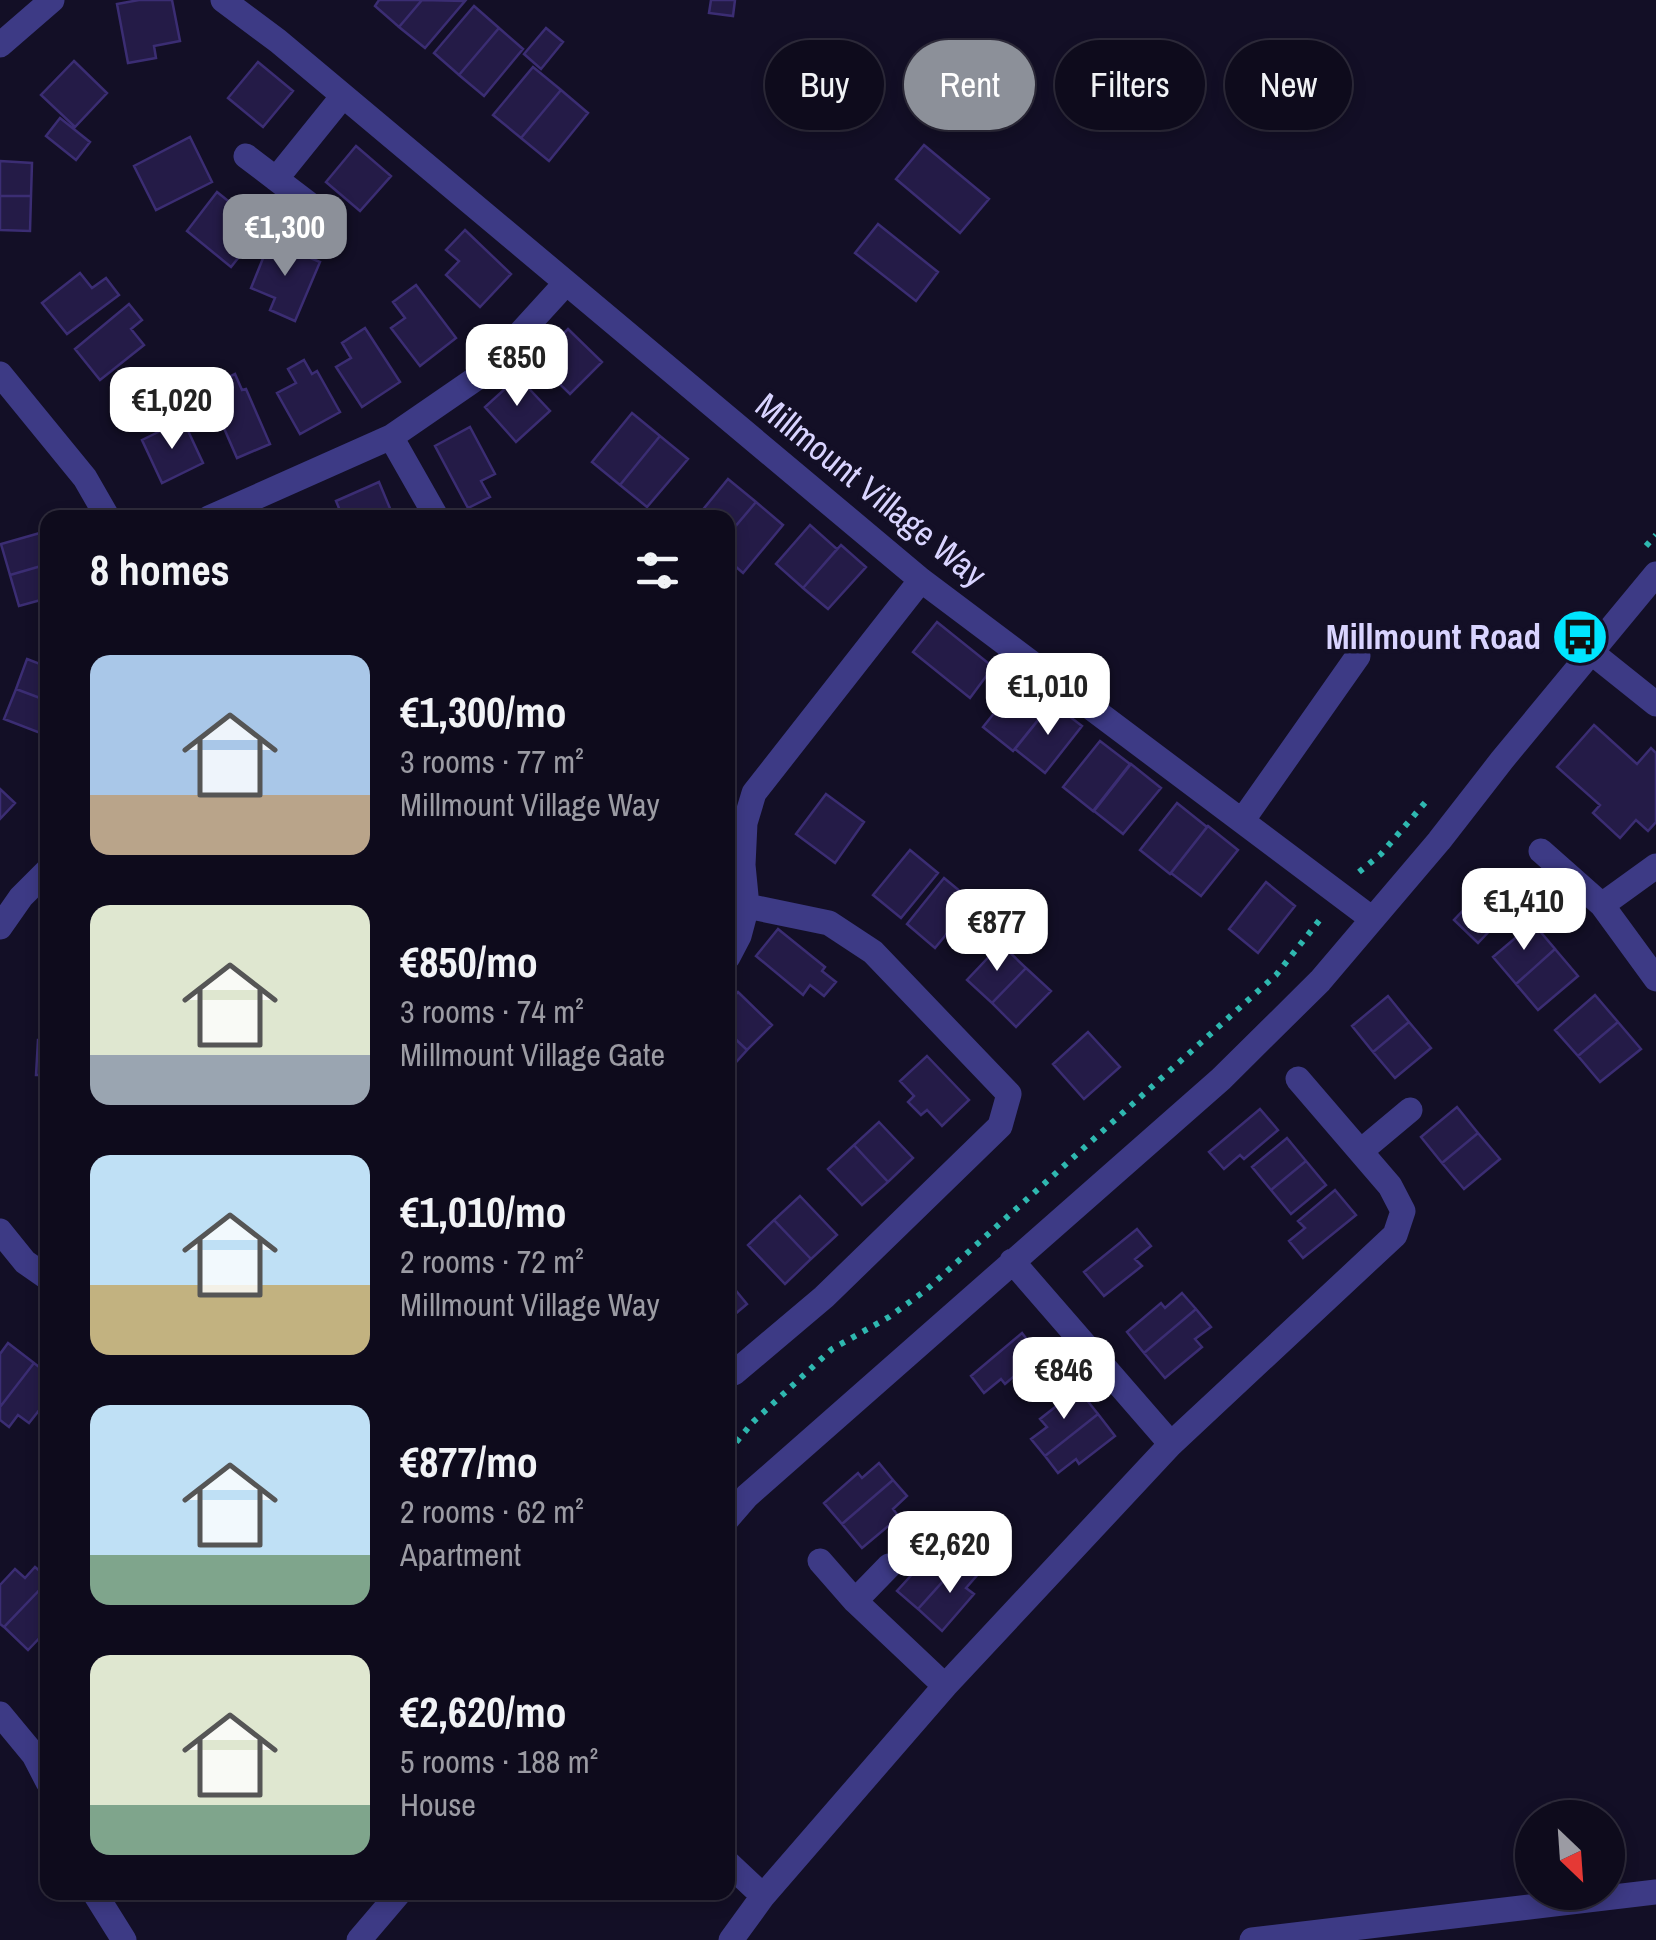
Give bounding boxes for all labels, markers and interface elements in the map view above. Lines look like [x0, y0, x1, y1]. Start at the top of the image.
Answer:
chip: Buy [765, 40, 884, 130]
chip: Rent [904, 40, 1035, 130]
chip: Filters [1055, 40, 1205, 130]
chip: New [1225, 40, 1352, 130]
pin: €1,300 [204, 194, 366, 279]
text: €1,300 [245, 205, 325, 248]
pin: €850 [458, 324, 576, 409]
text: €850 [488, 335, 546, 378]
pin: €1,020 [91, 367, 253, 452]
text: €1,020 [132, 378, 212, 421]
street label: Millmount Village Way [746, 382, 997, 598]
text: 8 homes [90, 542, 230, 598]
icon: filters [630, 543, 685, 598]
bus stop icon: Millmount Road [1550, 607, 1610, 667]
place label: Millmount Road [1326, 613, 1541, 660]
pin: €1,010 [967, 653, 1129, 738]
text: €1,010 [1008, 664, 1088, 707]
text: €1,300/mo [400, 684, 567, 740]
icon: home [170, 695, 290, 815]
text: 3 rooms · 77 m² [400, 740, 584, 783]
text: Millmount Village Way [400, 783, 660, 826]
pin: €1,410 [1443, 868, 1605, 953]
text: €1,410 [1484, 879, 1564, 922]
pin: €877 [938, 889, 1056, 974]
text: €877 [968, 900, 1026, 943]
text: €850/mo [400, 934, 538, 990]
icon: home [170, 945, 290, 1065]
text: 3 rooms · 74 m² [400, 990, 584, 1033]
text: Millmount Village Gate [400, 1033, 665, 1076]
text: €1,010/mo [400, 1184, 567, 1240]
icon: home [170, 1195, 290, 1315]
text: 2 rooms · 72 m² [400, 1240, 584, 1283]
text: Millmount Village Way [400, 1283, 660, 1326]
pin: €846 [1005, 1337, 1123, 1422]
text: €846 [1035, 1348, 1093, 1391]
text: €877/mo [400, 1434, 538, 1490]
icon: home [170, 1445, 290, 1565]
text: 2 rooms · 62 m² [400, 1490, 584, 1533]
pin: €2,620 [869, 1511, 1031, 1596]
text: €2,620 [910, 1522, 990, 1565]
text: Apartment [400, 1533, 521, 1576]
text: €2,620/mo [400, 1684, 567, 1740]
icon: home [170, 1695, 290, 1815]
text: 5 rooms · 188 m² [400, 1740, 598, 1783]
text: House [400, 1783, 476, 1826]
north arrow [1515, 1800, 1625, 1910]
map controls [1515, 1800, 1625, 1910]

